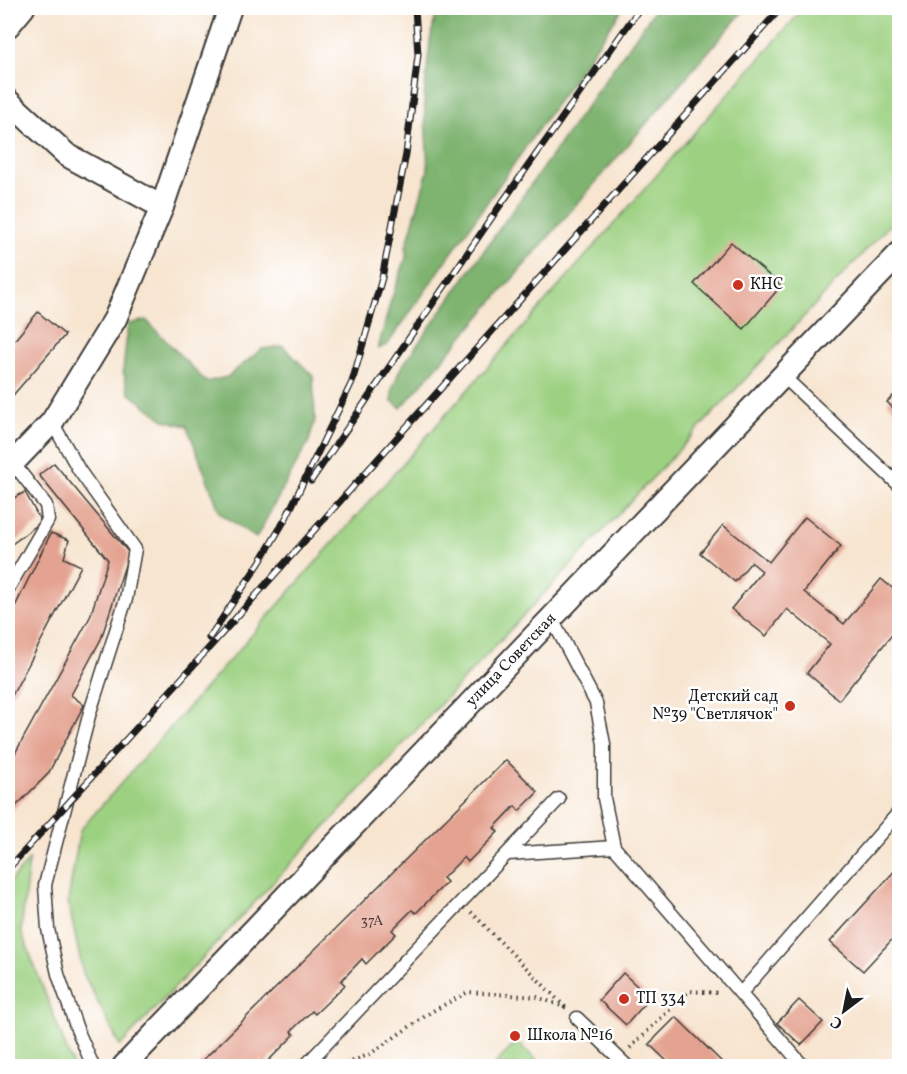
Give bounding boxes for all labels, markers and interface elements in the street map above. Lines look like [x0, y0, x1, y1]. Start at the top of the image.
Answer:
place label: КНС [750, 274, 783, 296]
marker: КНС [731, 278, 745, 292]
street label: улица Советская [461, 608, 562, 712]
place label: Детский сад №39 "Светлячок" [652, 686, 778, 726]
marker: Детский сад №39 "Светлячок" [783, 699, 797, 713]
house number: 37А [361, 912, 383, 931]
north arrow [814, 981, 874, 1041]
place label: ТП 334 [636, 988, 686, 1010]
marker: ТП 334 [617, 992, 631, 1006]
text: С [827, 1010, 847, 1034]
place label: Школа №16 [527, 1025, 613, 1047]
marker: Школа №16 [508, 1029, 522, 1043]

